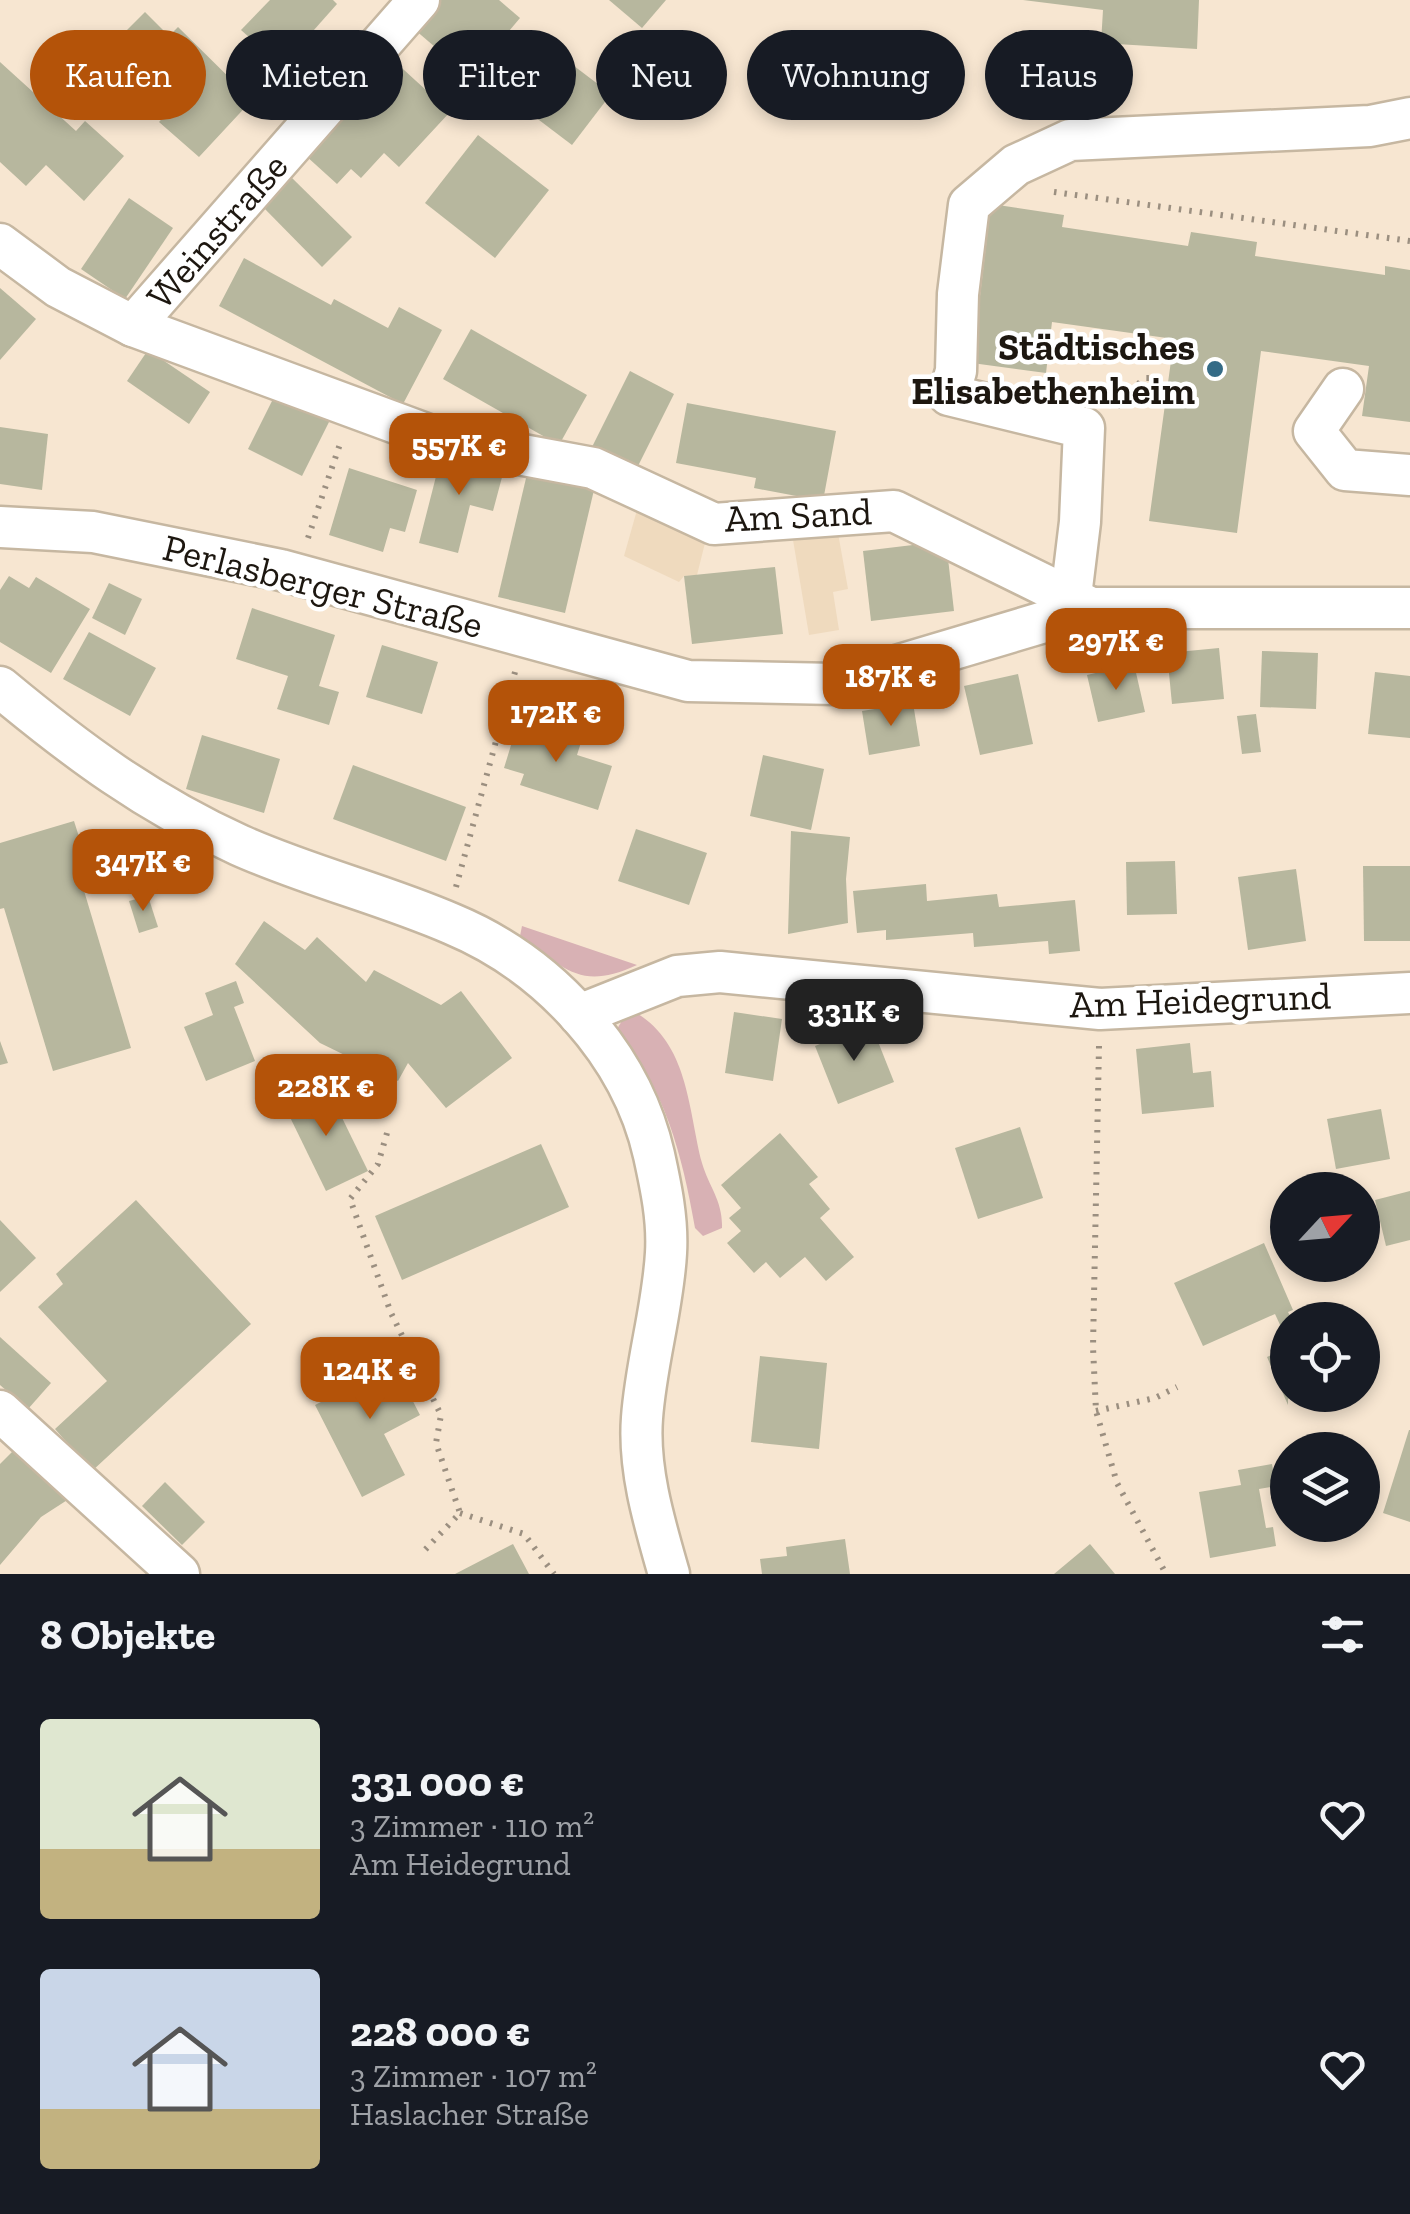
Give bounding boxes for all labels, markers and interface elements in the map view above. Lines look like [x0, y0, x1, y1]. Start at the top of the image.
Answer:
chip: Kaufen [30, 30, 206, 120]
chip: Mieten [226, 30, 403, 120]
chip: Filter [423, 30, 576, 120]
chip: Neu [596, 30, 727, 120]
chip: Wohnung [747, 30, 965, 120]
chip: Haus [985, 30, 1133, 120]
street label: Weinstraße [137, 144, 297, 318]
place label: Städtisches Elisabethenheim [911, 324, 1195, 414]
marker: Städtisches Elisabethenheim [1204, 358, 1226, 380]
pin: 557K € [378, 413, 540, 498]
text: 557K € [411, 426, 507, 464]
street label: Am Sand [723, 488, 873, 542]
street label: Perlasberger Straße [158, 524, 488, 648]
pin: 297K € [1035, 608, 1197, 693]
text: 297K € [1068, 621, 1164, 659]
pin: 187K € [810, 644, 972, 729]
text: 187K € [845, 657, 937, 695]
pin: 172K € [475, 680, 637, 765]
text: 172K € [510, 693, 602, 731]
pin: 347K € [62, 829, 224, 914]
text: 347K € [95, 842, 192, 880]
street label: Am Heidegrund [1068, 972, 1332, 1028]
pin: 331K € [773, 979, 935, 1064]
text: 331K € [807, 992, 901, 1030]
pin: 228K € [245, 1054, 407, 1139]
text: 228K € [277, 1067, 375, 1105]
north arrow [1270, 1172, 1380, 1282]
map controls [1270, 1172, 1380, 1542]
button: locate [1270, 1302, 1380, 1412]
pin: 124K € [289, 1337, 451, 1422]
text: 124K € [323, 1350, 417, 1388]
button: layers [1270, 1432, 1380, 1542]
icon: filters [1315, 1607, 1370, 1662]
text: 8 Objekte [40, 1609, 215, 1660]
text: 331 000 € [350, 1756, 525, 1807]
icon: home [120, 1759, 240, 1879]
icon: heart [1315, 1792, 1370, 1847]
text: 3 Zimmer · 110 m² [350, 1807, 594, 1845]
text: Am Heidegrund [350, 1845, 570, 1883]
text: 228 000 € [350, 2006, 531, 2057]
icon: home [120, 2009, 240, 2129]
icon: heart [1315, 2042, 1370, 2097]
text: 3 Zimmer · 107 m² [350, 2057, 597, 2095]
text: Haslacher Straße [350, 2095, 589, 2133]

